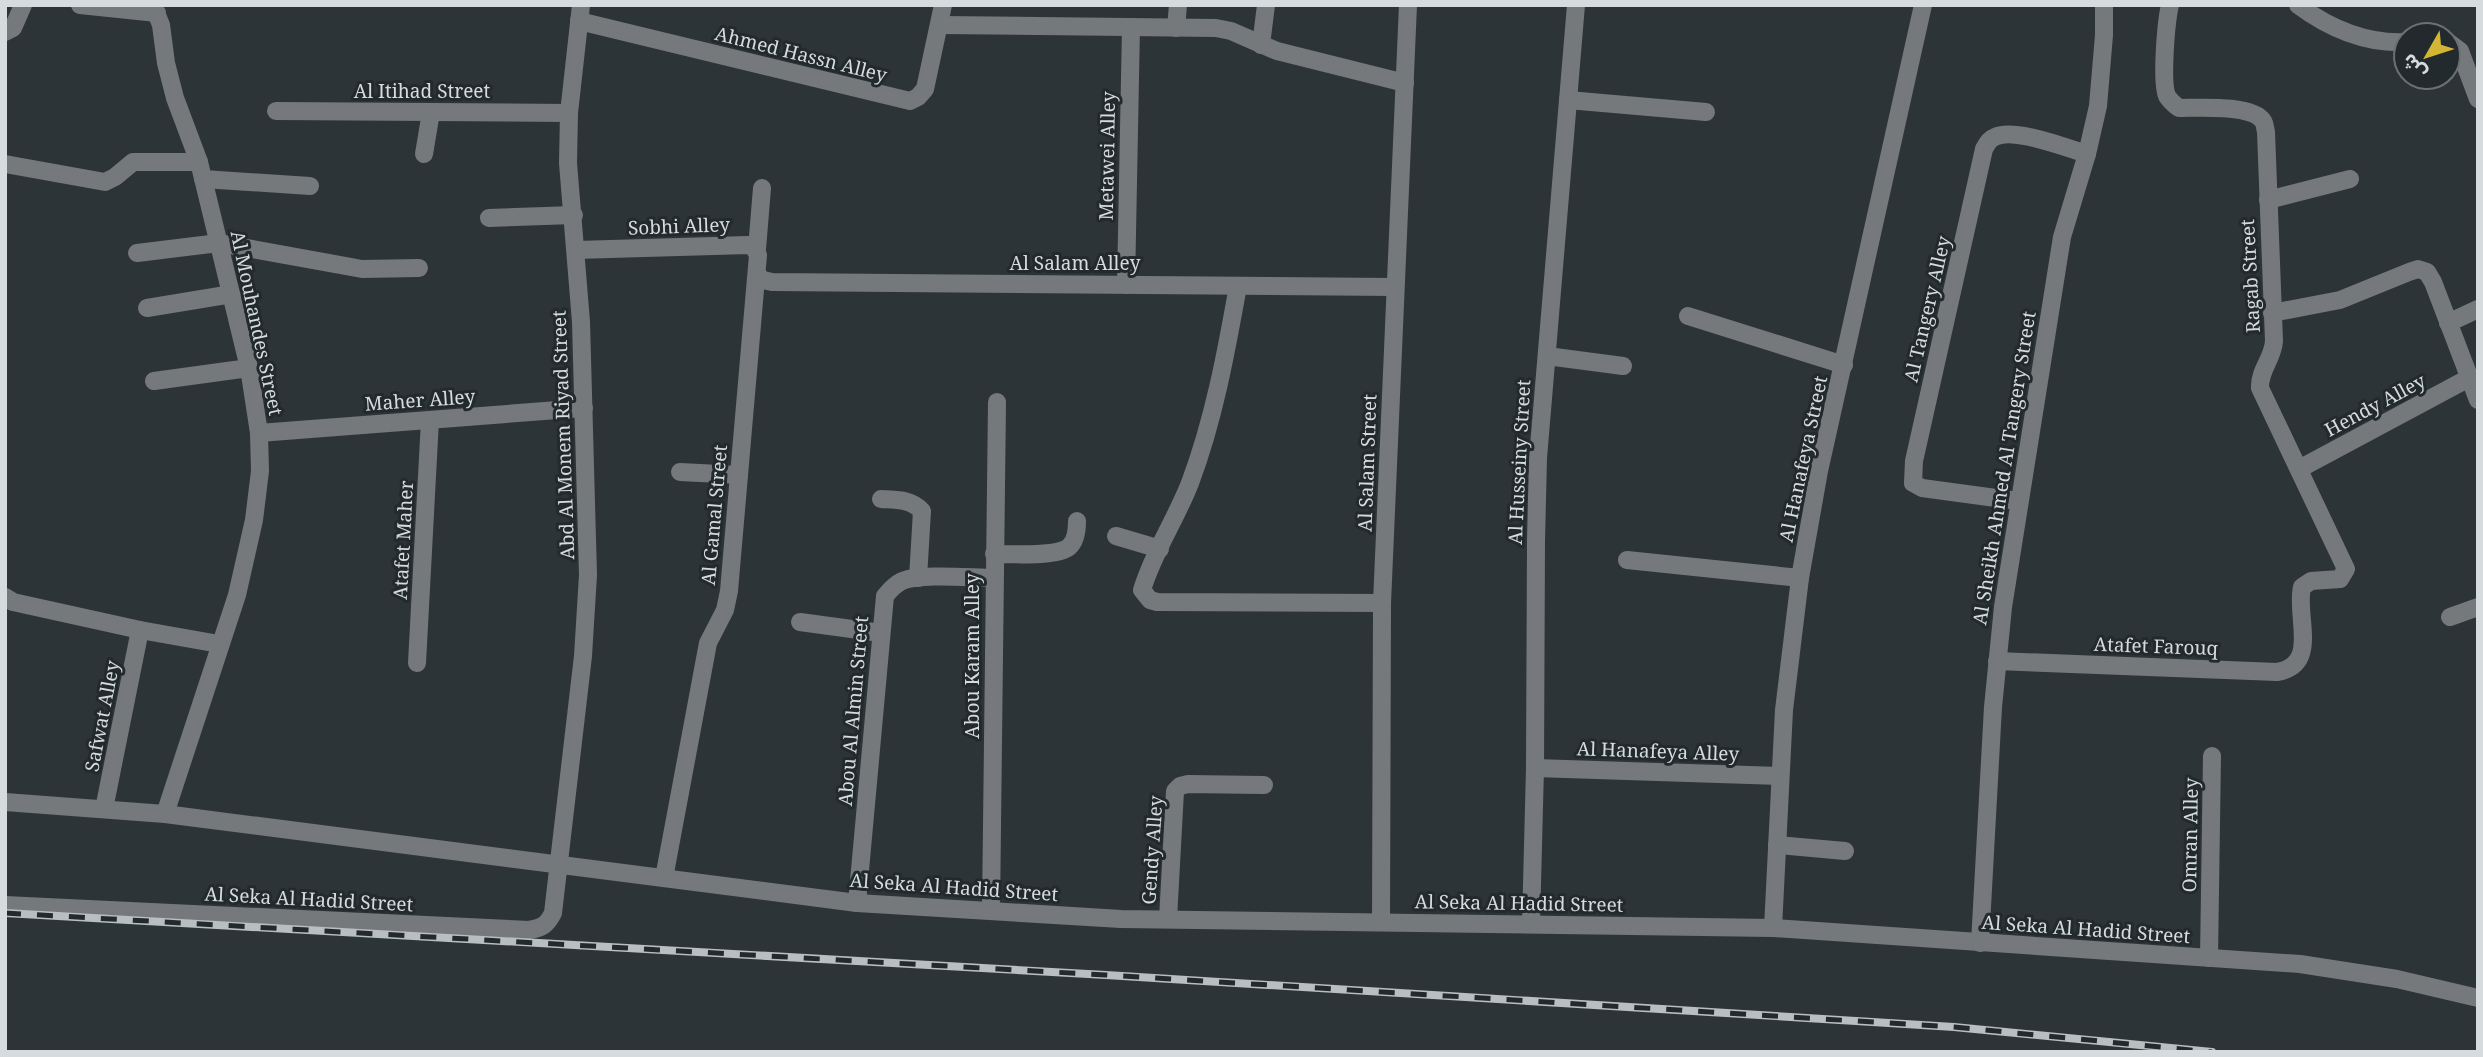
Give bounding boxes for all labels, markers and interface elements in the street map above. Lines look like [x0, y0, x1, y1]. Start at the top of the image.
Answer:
street label: Ahmed Hassn Alley [712, 20, 890, 88]
north arrow [2392, 21, 2462, 91]
text: ش [2395, 48, 2432, 85]
street label: Al Itihad Street [354, 78, 490, 104]
street label: Metawei Alley [1093, 91, 1121, 221]
street label: Sobhi Alley [628, 211, 731, 241]
street label: Ragab Street [2234, 218, 2266, 333]
street label: Al Mouhandes Street [225, 228, 289, 418]
street label: Al Tangery Alley [1898, 233, 1957, 385]
street label: Al Salam Alley [1010, 250, 1141, 276]
street label: Al Sheikh Ahmed Al Tangery Street [1966, 309, 2042, 627]
street label: Abd Al Monem Riyad Street [546, 310, 580, 560]
street label: Hendy Alley [2320, 367, 2430, 443]
street label: Al Hanafeya Street [1773, 373, 1833, 545]
street label: Al Husseiny Street [1502, 378, 1536, 545]
street label: Maher Alley [364, 383, 476, 417]
street label: Al Salam Street [1352, 393, 1382, 532]
street label: Al Gamal Street [695, 443, 733, 586]
street label: Atafet Maher [387, 480, 419, 600]
street label: Abou Karam Alley [959, 573, 985, 739]
street label: Abou Al Almin Street [832, 615, 874, 807]
street label: Atafet Farouq [2093, 631, 2219, 661]
street label: Safwat Alley [78, 658, 126, 774]
street label: Al Hanafeya Alley [1576, 735, 1740, 767]
street label: Omran Alley [2176, 777, 2204, 893]
street label: Gendy Alley [1135, 794, 1169, 905]
street label: Al Seka Al Hadid Street [849, 867, 1059, 907]
street label: Al Seka Al Hadid Street [204, 881, 414, 917]
street label: Al Seka Al Hadid Street [1414, 888, 1624, 918]
street label: Al Seka Al Hadid Street [1981, 909, 2191, 949]

